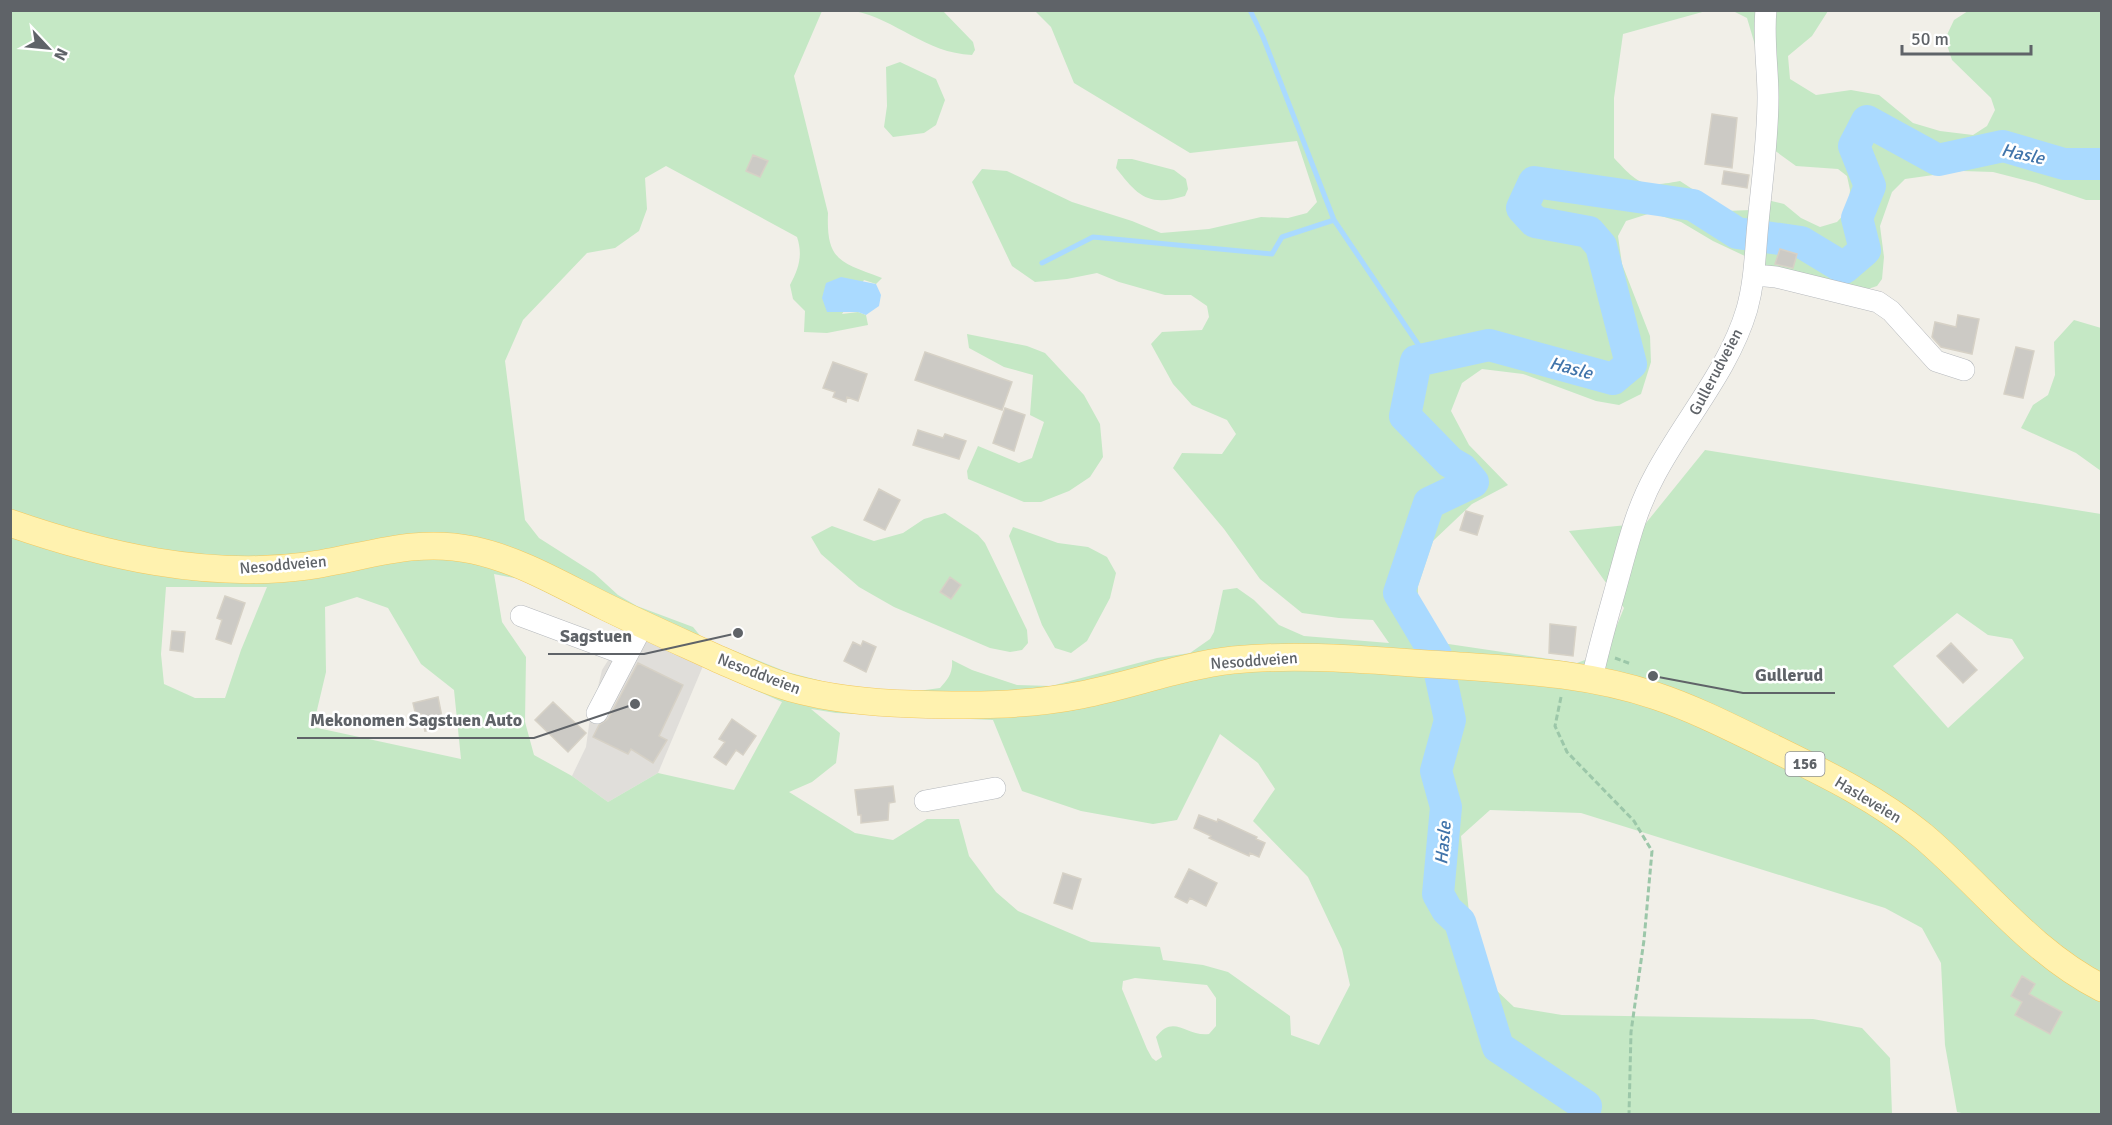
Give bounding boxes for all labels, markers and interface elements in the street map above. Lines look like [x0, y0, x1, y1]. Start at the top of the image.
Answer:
north arrow [18, 18, 78, 78]
scale bar [1902, 18, 2031, 56]
text: 50 m [1911, 28, 1949, 50]
text: N [49, 45, 72, 64]
water label: Hasle [2000, 139, 2047, 169]
street label: Gullerudveien [1685, 325, 1747, 419]
water label: Hasle [1547, 352, 1596, 384]
street label: Nesoddveien [239, 551, 327, 579]
callout: Sagstuen [548, 618, 644, 654]
text: Sagstuen [560, 625, 632, 647]
street label: Nesoddveien [1210, 648, 1298, 674]
street label: Nesoddveien [715, 649, 803, 699]
callout: Gullerud [1743, 657, 1835, 693]
text: Gullerud [1755, 664, 1823, 686]
callout: Mekonomen Sagstuen Auto [297, 702, 534, 738]
text: Mekonomen Sagstuen Auto [310, 709, 522, 731]
road number: 156 [1786, 752, 1824, 776]
street label: Hasleveien [1831, 772, 1905, 828]
water label: Hasle [1430, 820, 1456, 866]

